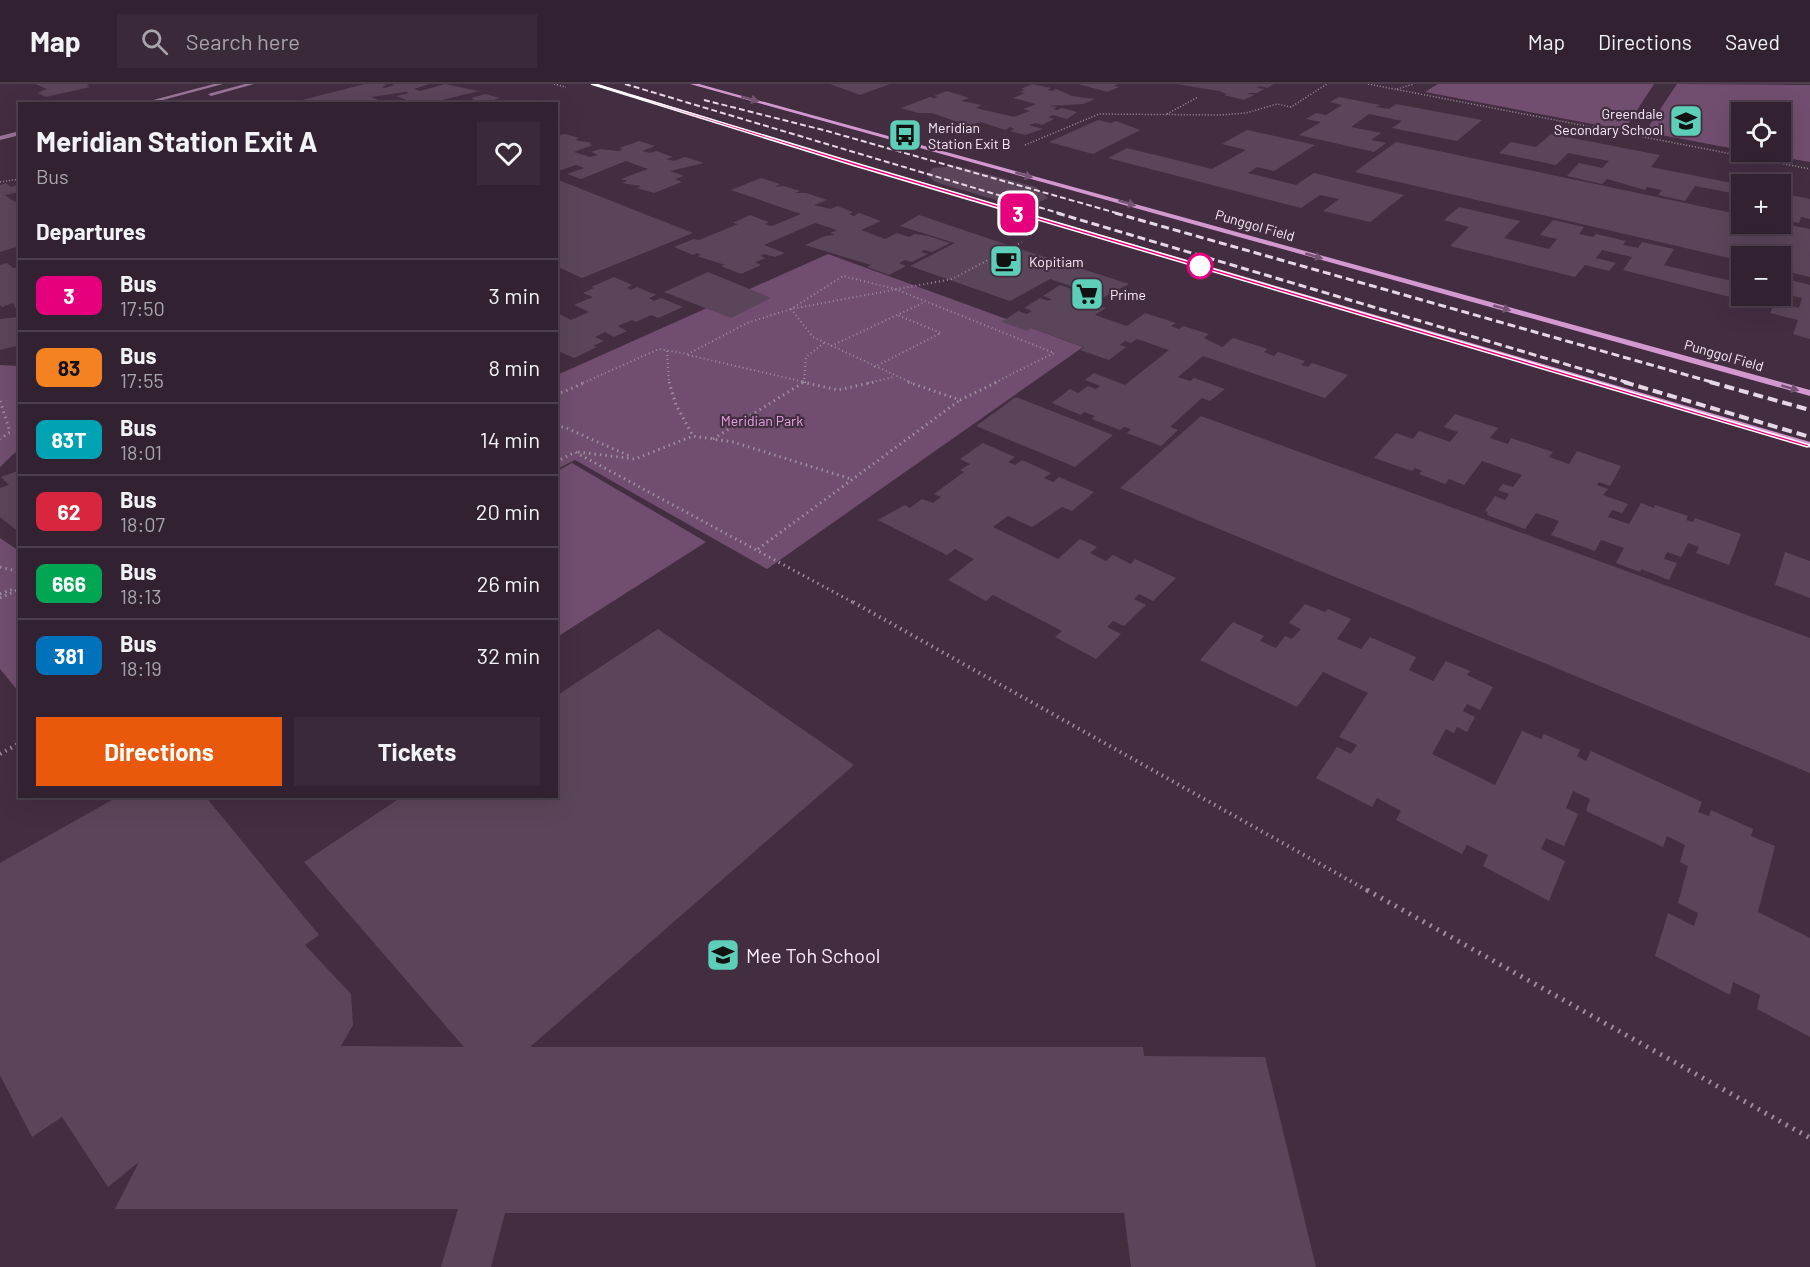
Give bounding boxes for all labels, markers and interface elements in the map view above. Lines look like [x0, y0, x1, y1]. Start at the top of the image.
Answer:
search box [117, 14, 537, 68]
text: Map [30, 24, 81, 58]
icon: search [138, 25, 171, 58]
text: Search here [186, 28, 300, 54]
text: Map [1528, 29, 1565, 54]
text: Directions [1598, 29, 1692, 54]
text: Saved [1725, 29, 1780, 54]
one-way arrow [740, 95, 759, 105]
map controls [1731, 102, 1791, 306]
button: locate [1731, 102, 1791, 162]
school or university icon: Greendale Secondary School [1668, 103, 1704, 139]
place label: Greendale Secondary School [1554, 105, 1663, 138]
bus stop icon: Meridian Station Exit B [887, 117, 923, 153]
place label: Meridian Station Exit B [928, 119, 1010, 152]
button: heart [477, 122, 540, 185]
text: Meridian Station Exit A [36, 124, 318, 158]
text: Bus [36, 164, 69, 188]
one-way arrow [1015, 171, 1033, 180]
button: + [1731, 174, 1791, 234]
line badge: 3 [998, 194, 1038, 232]
one-way arrow [1118, 199, 1136, 208]
text: 3 [1012, 201, 1024, 226]
street label: Punggol Field [1213, 206, 1297, 244]
text: Departures [36, 218, 146, 244]
cafe icon: Kopitiam [988, 243, 1024, 279]
button: − [1731, 246, 1791, 306]
one-way arrow [1305, 251, 1323, 261]
place label: Kopitiam [1029, 253, 1084, 270]
unlabelled marker [1187, 253, 1213, 279]
text: Bus [120, 270, 157, 296]
supermarket icon: Prime [1069, 276, 1105, 312]
text: 3 min [489, 282, 540, 308]
text: 3 [63, 283, 75, 308]
place label: Prime [1110, 286, 1146, 303]
text: 17:50 [120, 296, 165, 320]
one-way arrow [1493, 304, 1511, 313]
street label: Punggol Field [1682, 336, 1766, 374]
text: Bus [120, 342, 157, 368]
text: 8 min [488, 354, 540, 380]
text: 83 [58, 355, 80, 380]
text: 17:55 [120, 368, 164, 392]
one-way arrow [1781, 384, 1799, 393]
park label: Meridian Park [721, 412, 803, 429]
text: Bus [120, 414, 157, 440]
text: 14 min [480, 426, 540, 452]
text: 83T [52, 427, 87, 452]
text: 18:01 [120, 440, 162, 464]
text: Bus [120, 486, 157, 512]
text: 20 min [476, 498, 540, 524]
text: 62 [57, 499, 81, 524]
text: 18:07 [120, 512, 165, 536]
text: Bus [120, 558, 157, 584]
text: 26 min [477, 570, 540, 596]
text: 666 [52, 571, 86, 596]
text: 18:13 [120, 584, 162, 608]
text: Bus [120, 630, 157, 656]
text: 32 min [477, 642, 540, 668]
text: 381 [54, 643, 84, 668]
text: 18:19 [120, 656, 162, 680]
button: Directions [36, 717, 282, 786]
button: Tickets [294, 717, 540, 786]
school or university icon: Mee Toh School [705, 937, 741, 973]
place label: Mee Toh School [746, 943, 880, 967]

